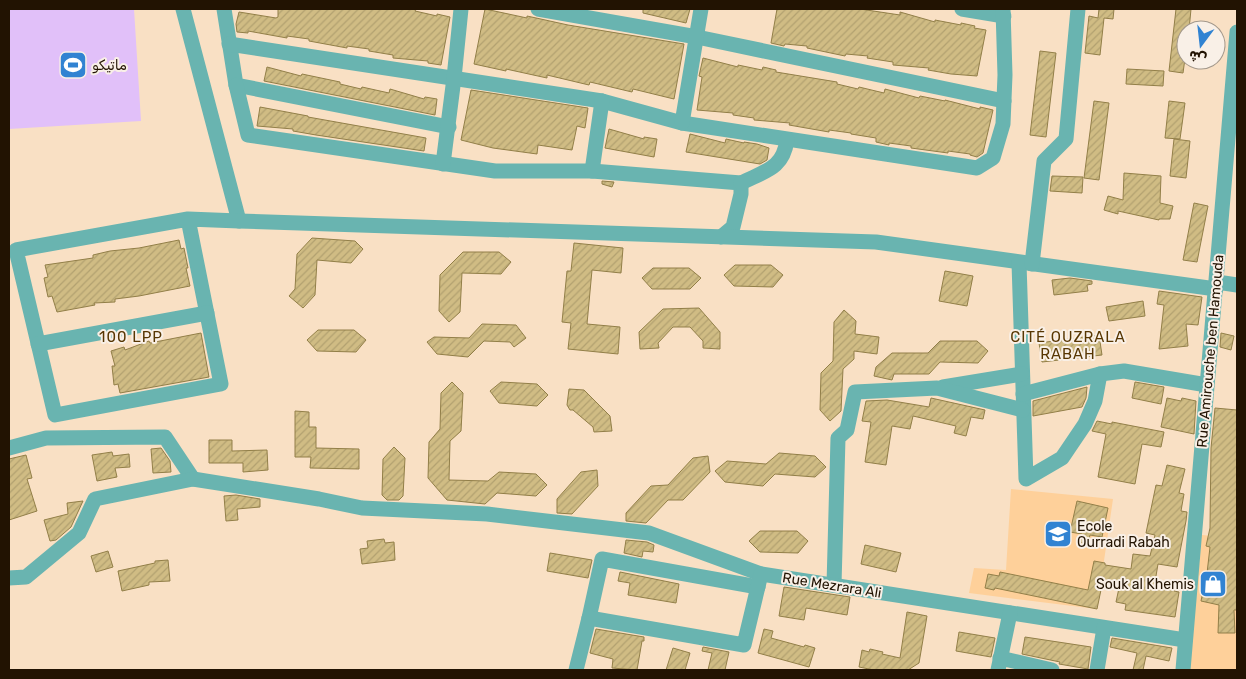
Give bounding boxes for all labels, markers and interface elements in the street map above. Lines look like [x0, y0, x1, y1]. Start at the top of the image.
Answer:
north arrow [1176, 20, 1226, 70]
text: ش [1187, 47, 1209, 68]
sports icon: ماتيكو [58, 50, 88, 80]
place label: ماتيكو [92, 57, 127, 74]
street label: Rue Amirouche ben Hamouda [1194, 254, 1227, 448]
district label: 100 LPP [99, 328, 163, 346]
district label: CITÉ OUZRALA RABAH [1010, 328, 1126, 363]
place label: Ecole Ourradi Rabah [1077, 518, 1170, 551]
school or university icon: Ecole Ourradi Rabah [1043, 519, 1073, 549]
street label: Rue Mezrara Ali [781, 569, 883, 602]
shop icon: Souk al Khemis [1198, 569, 1228, 599]
place label: Souk al Khemis [1096, 576, 1194, 593]

